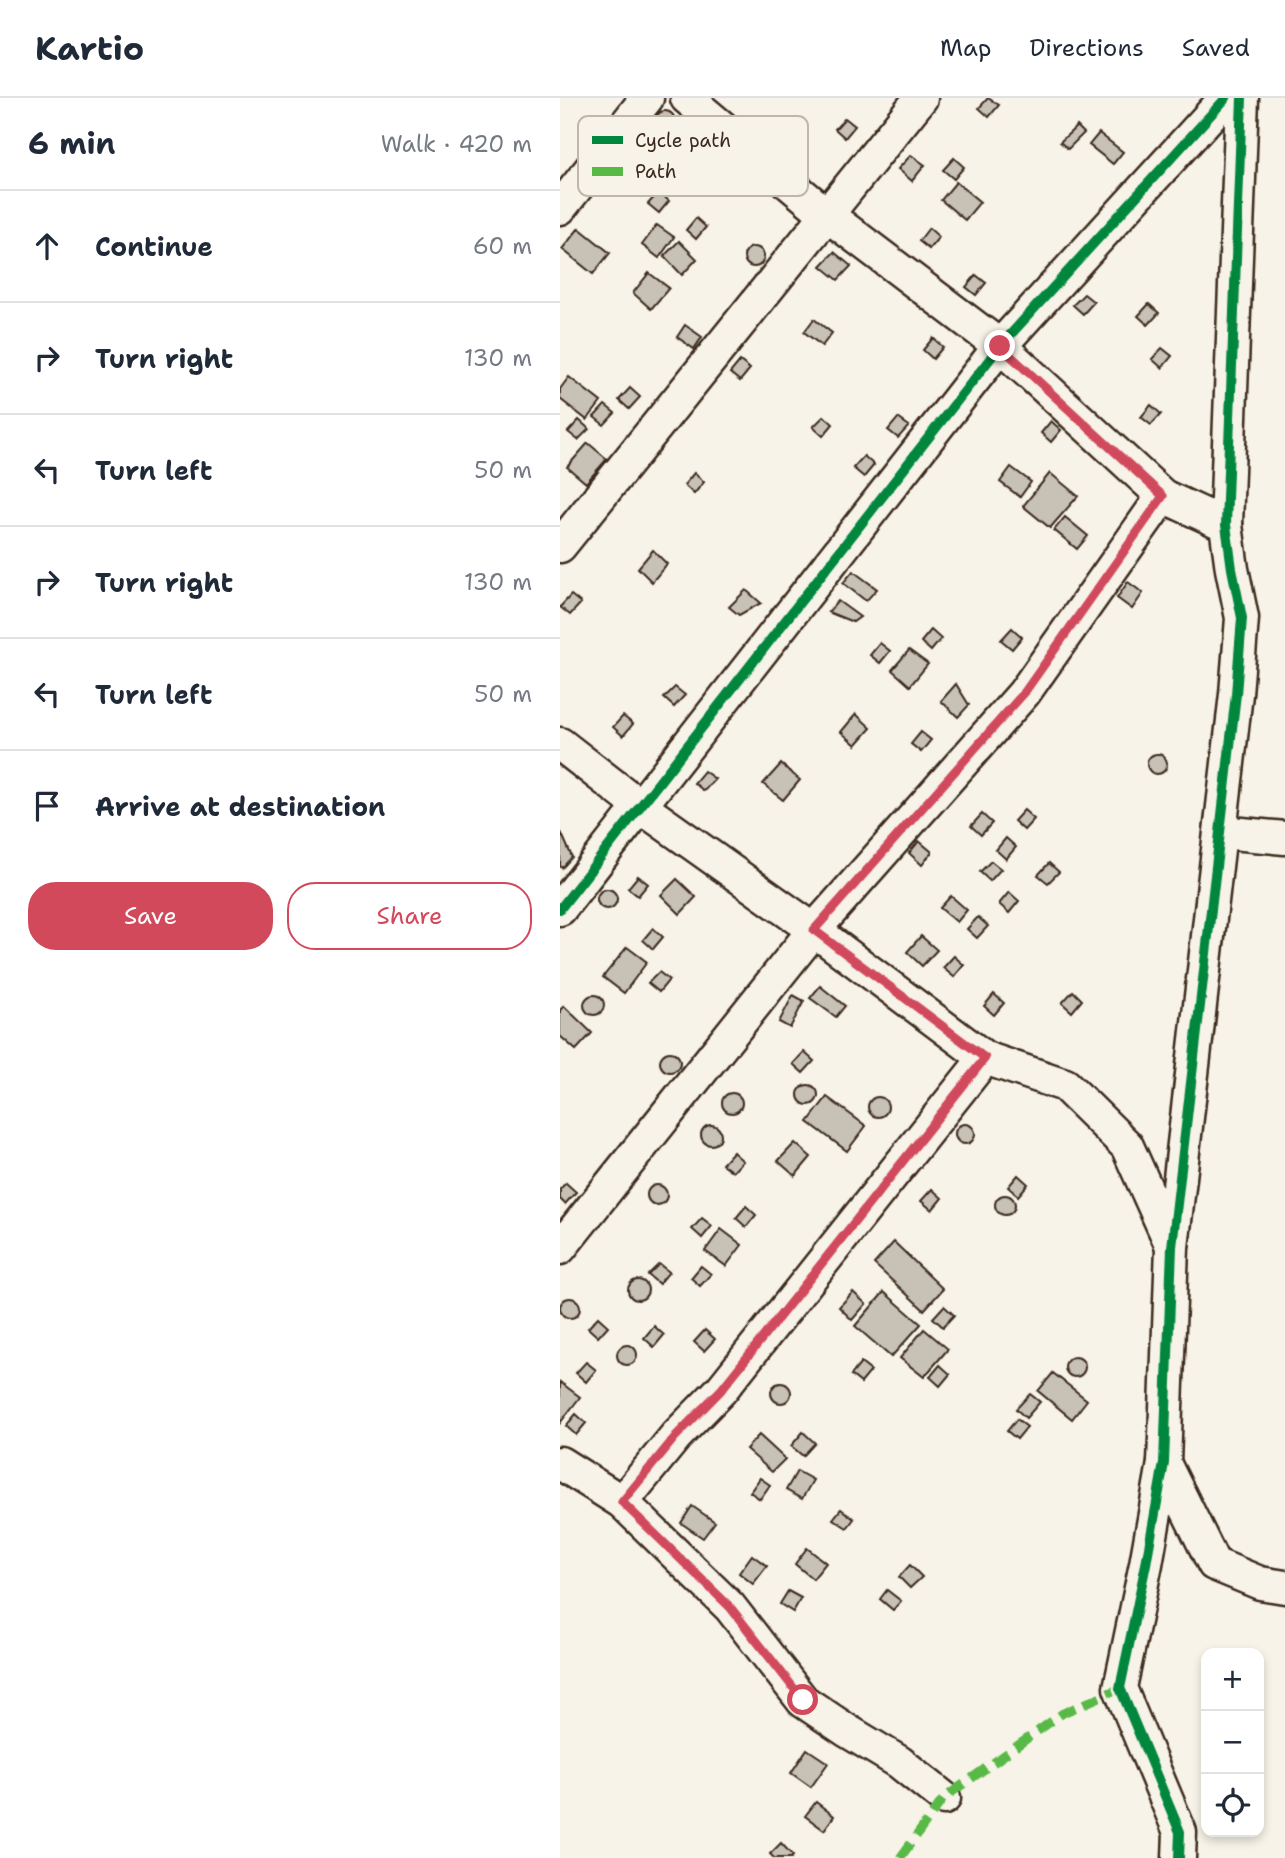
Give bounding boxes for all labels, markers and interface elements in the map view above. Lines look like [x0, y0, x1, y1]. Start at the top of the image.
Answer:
text: Kartio [35, 26, 144, 71]
text: Map [940, 32, 991, 64]
text: Directions [1029, 32, 1144, 64]
text: Saved [1182, 32, 1250, 64]
legend [578, 116, 808, 196]
text: 6 min [28, 123, 115, 164]
text: Cycle path [635, 128, 731, 153]
text: Walk · 420 m [381, 129, 532, 159]
text: Path [635, 159, 677, 184]
icon: ahead [28, 227, 66, 265]
text: Continue [95, 229, 213, 264]
text: 60 m [473, 231, 532, 261]
route end [984, 330, 1015, 361]
icon: right [28, 339, 66, 377]
text: Turn right [95, 341, 233, 376]
text: 130 m [464, 343, 532, 373]
icon: left [28, 451, 66, 489]
text: Turn left [95, 453, 212, 488]
text: 50 m [474, 455, 532, 485]
icon: right [28, 563, 66, 601]
text: Turn right [95, 565, 233, 600]
text: 130 m [464, 567, 532, 597]
icon: left [28, 675, 66, 713]
text: Turn left [95, 677, 212, 712]
text: 50 m [474, 679, 532, 709]
icon: arrive [28, 787, 66, 825]
text: Arrive at destination [95, 789, 385, 824]
button: Save [28, 882, 273, 950]
button: Share [287, 882, 532, 950]
map controls [1201, 1648, 1264, 1837]
button: + [1201, 1648, 1264, 1711]
route start [787, 1684, 818, 1715]
button: − [1201, 1711, 1264, 1774]
button: locate [1201, 1774, 1264, 1837]

